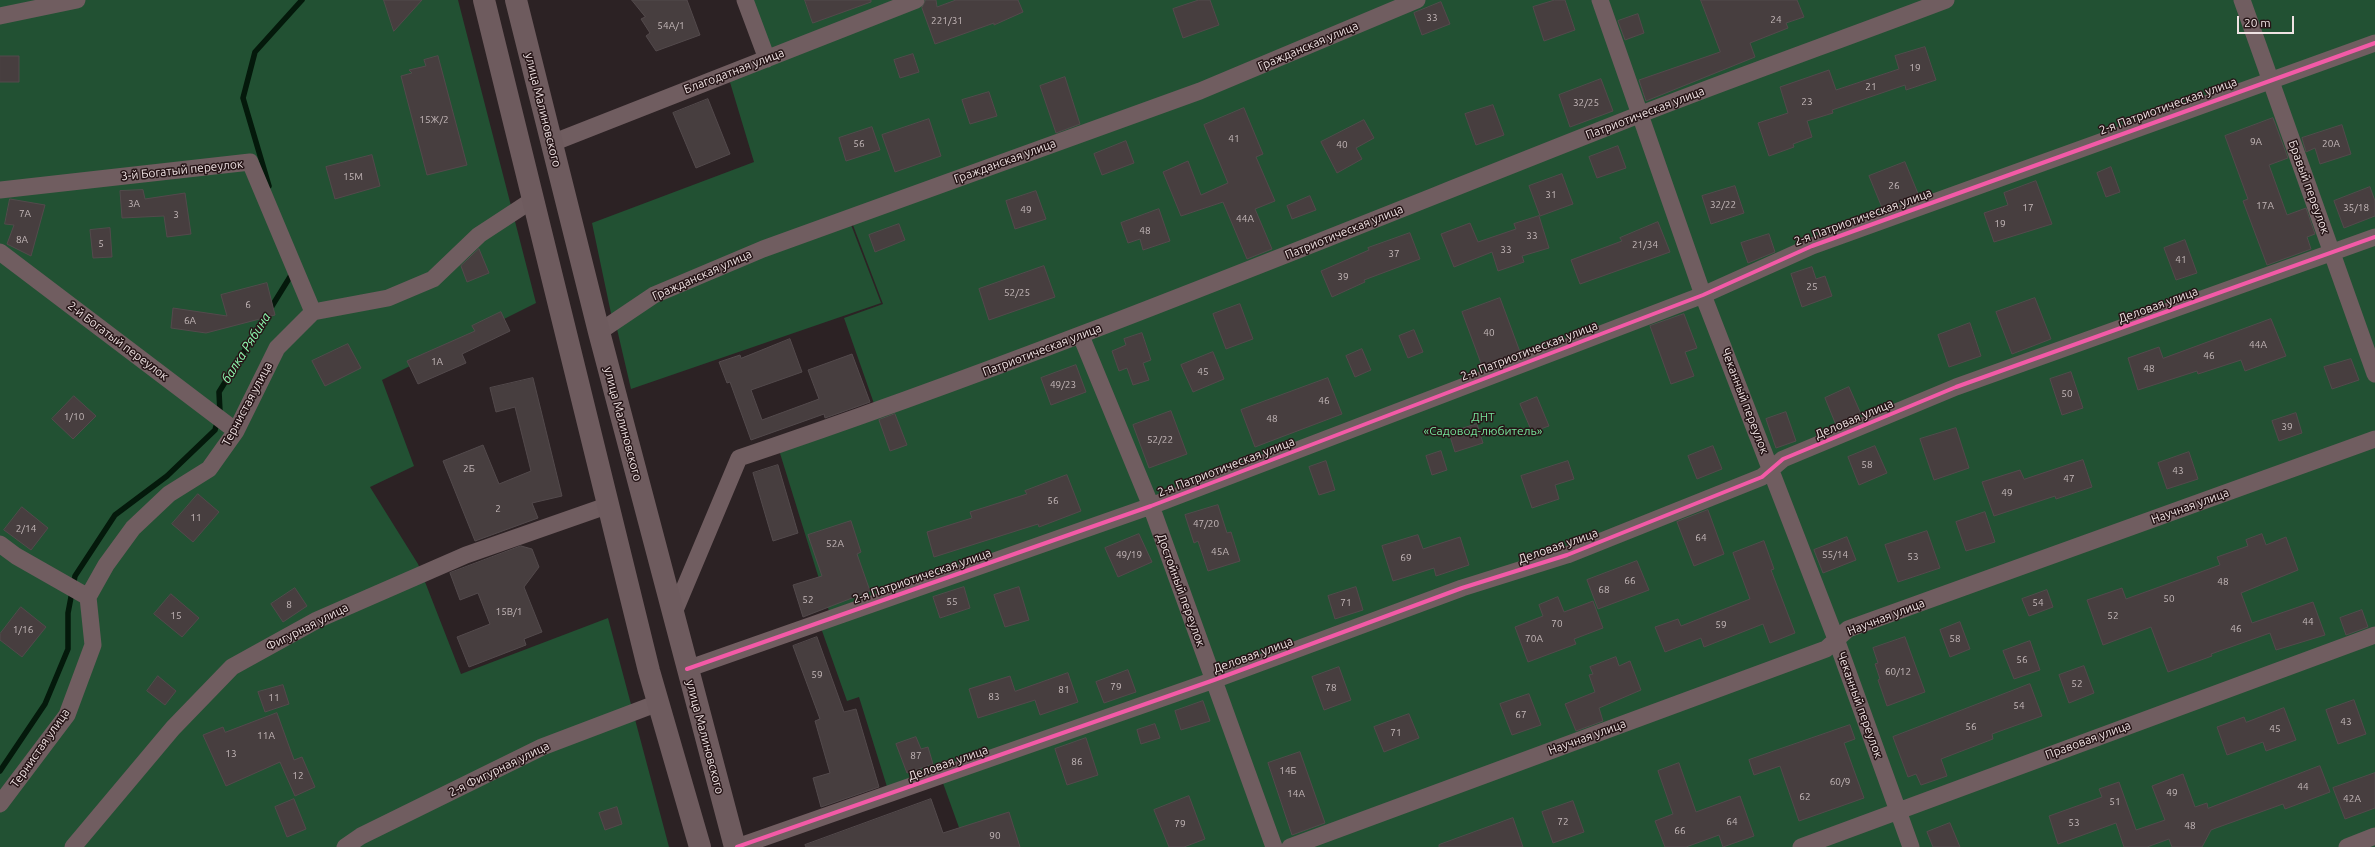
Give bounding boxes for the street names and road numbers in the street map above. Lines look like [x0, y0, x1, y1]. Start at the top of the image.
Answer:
street label: Гражданская улица [1256, 18, 1360, 74]
street label: Благодатная улица [682, 45, 786, 97]
street label: улица Малиновского [522, 51, 564, 169]
street label: 2-я Патриотическая улица [2097, 74, 2239, 138]
street label: Патриотическая улица [1583, 84, 1707, 142]
street label: Гражданская улица [952, 136, 1058, 186]
street label: Бравый переулок [2285, 138, 2333, 236]
street label: 3-й Богатый переулок [120, 156, 244, 184]
street label: 2-я Патриотическая улица [1792, 185, 1934, 249]
street label: Патриотическая улица [1283, 202, 1405, 262]
street label: Гражданская улица [650, 247, 754, 303]
street label: Деловая улица [2116, 284, 2200, 326]
street label: 2-й Богатый переулок [65, 298, 171, 384]
street label: 2-я Патриотическая улица [1458, 318, 1600, 384]
street label: Патриотическая улица [980, 321, 1104, 379]
street label: Чеканный переулок [1718, 346, 1772, 456]
street label: Тернистая улица [219, 359, 275, 449]
street label: улица Малиновского [601, 365, 645, 483]
street label: Деловая улица [1813, 396, 1895, 442]
street label: 2-я Патриотическая улица [1155, 434, 1297, 500]
street label: Научная улица [2149, 485, 2231, 527]
street label: Деловая улица [1516, 526, 1600, 566]
street label: Достойный переулок [1154, 531, 1208, 649]
street label: 2-я Патриотическая улица [851, 545, 993, 607]
street label: Научная улица [1845, 596, 1927, 638]
street label: Фигурная улица [263, 600, 351, 654]
street label: Деловая улица [1211, 634, 1295, 676]
street label: Чеканный переулок [1834, 650, 1886, 760]
street label: улица Малиновского [683, 678, 727, 796]
street label: Тернистая улица [7, 706, 73, 790]
street label: Научная улица [1546, 716, 1628, 758]
street label: Правовая улица [2043, 718, 2133, 762]
street label: 2-я Фигурная улица [446, 738, 552, 800]
street label: Деловая улица [906, 743, 990, 783]

